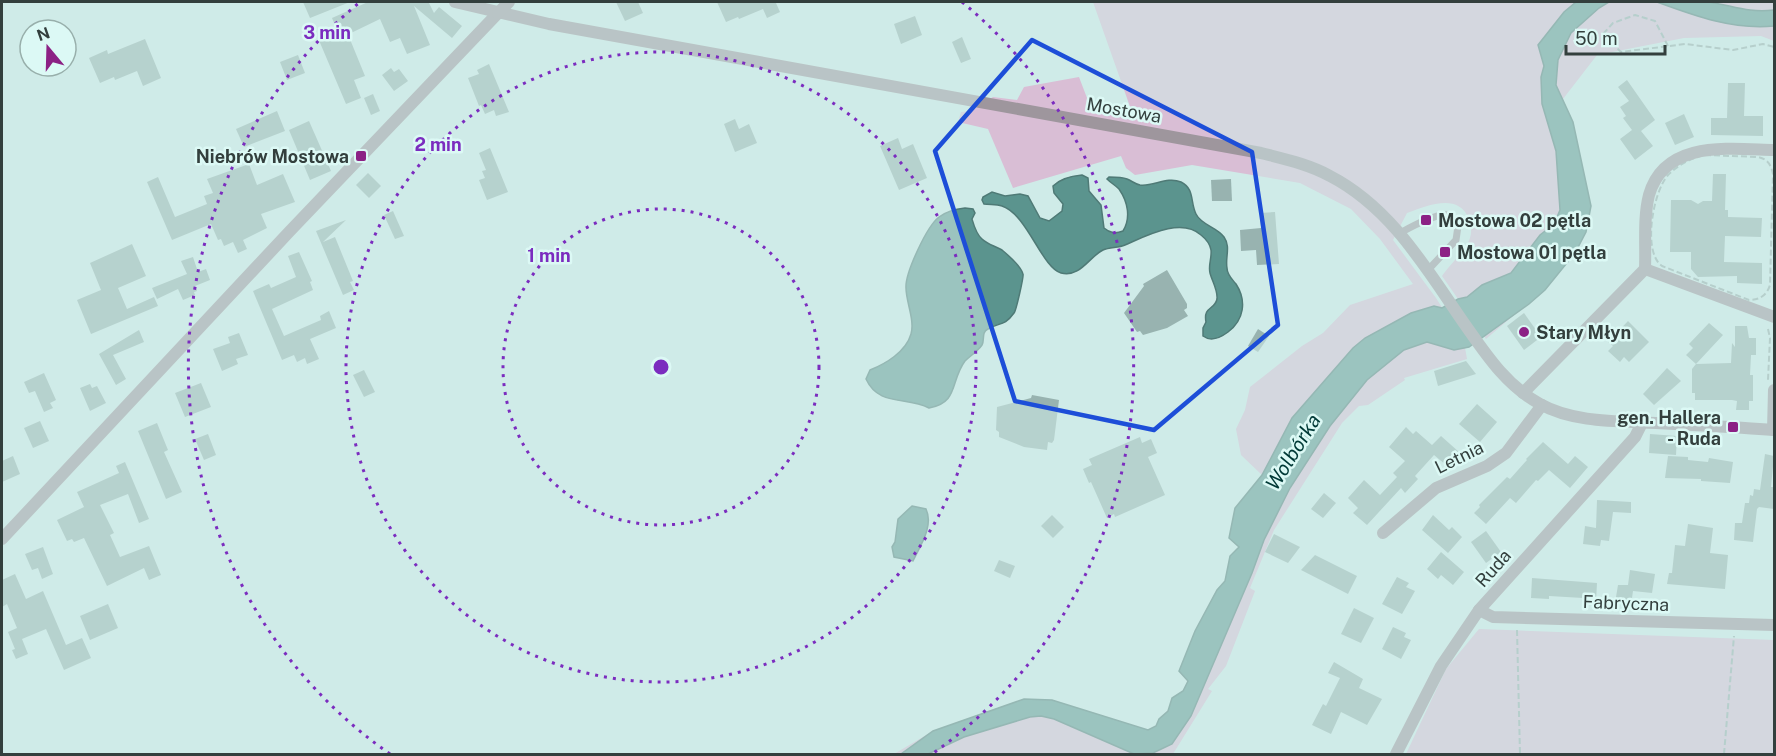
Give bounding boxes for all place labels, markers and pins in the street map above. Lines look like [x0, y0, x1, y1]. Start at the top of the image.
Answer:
place label: Niebrów Mostowa [196, 146, 349, 167]
marker: Niebrów Mostowa [354, 149, 368, 163]
place label: Mostowa 02 pętla [1438, 210, 1591, 231]
marker: Mostowa 02 pętla [1419, 213, 1433, 227]
place label: Mostowa 01 pętla [1457, 242, 1606, 263]
marker: Mostowa 01 pętla [1438, 245, 1452, 259]
place label: Stary Młyn [1536, 322, 1631, 343]
marker: Stary Młyn [1517, 325, 1531, 339]
centre of rings [651, 357, 671, 377]
place label: gen. Hallera - Ruda [1617, 407, 1721, 449]
marker: gen. Hallera - Ruda [1726, 420, 1740, 434]

